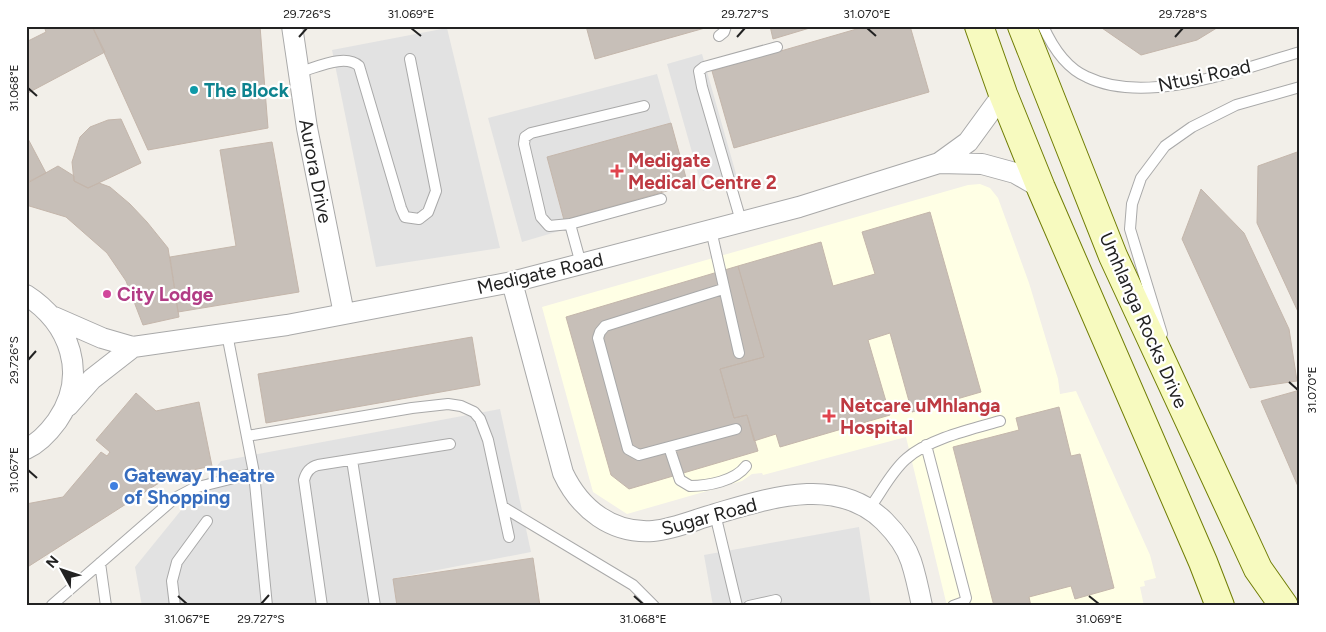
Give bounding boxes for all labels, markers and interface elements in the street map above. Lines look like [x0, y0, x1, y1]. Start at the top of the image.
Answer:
text: 29.726°S [283, 7, 331, 21]
text: 31.069°E [388, 7, 434, 21]
text: 29.727°S [721, 7, 769, 21]
text: 31.070°E [843, 7, 891, 21]
text: 29.728°S [1159, 7, 1207, 21]
street label: Ntusi Road [1156, 54, 1253, 97]
text: 31.068°E [7, 64, 21, 112]
place label: The Block [204, 79, 290, 102]
marker: The Block [188, 84, 200, 96]
street label: Aurora Drive [294, 117, 337, 225]
place label: Medigate Medical Centre 2 [628, 149, 777, 194]
marker: Medigate Medical Centre 2 [610, 164, 624, 178]
street label: Umhlanga Rocks Drive [1094, 229, 1193, 412]
street label: Medigate Road [475, 248, 605, 299]
place label: City Lodge [117, 283, 214, 306]
marker: City Lodge [101, 288, 113, 300]
text: 29.726°S [7, 336, 21, 384]
text: 31.070°E [1305, 366, 1319, 414]
place label: Netcare uMhlanga Hospital [840, 394, 1000, 439]
marker: Netcare uMhlanga Hospital [822, 409, 836, 423]
text: 31.067°E [7, 447, 21, 493]
place label: Gateway Theatre of Shopping [124, 464, 275, 509]
marker: Gateway Theatre of Shopping [108, 480, 120, 492]
street label: Sugar Road [659, 493, 759, 540]
north arrow [38, 544, 88, 594]
text: N [42, 552, 62, 572]
text: 31.067°E [164, 612, 210, 626]
text: 29.727°S [237, 612, 285, 626]
text: 31.068°E [619, 612, 667, 626]
text: 31.069°E [1076, 612, 1122, 626]

